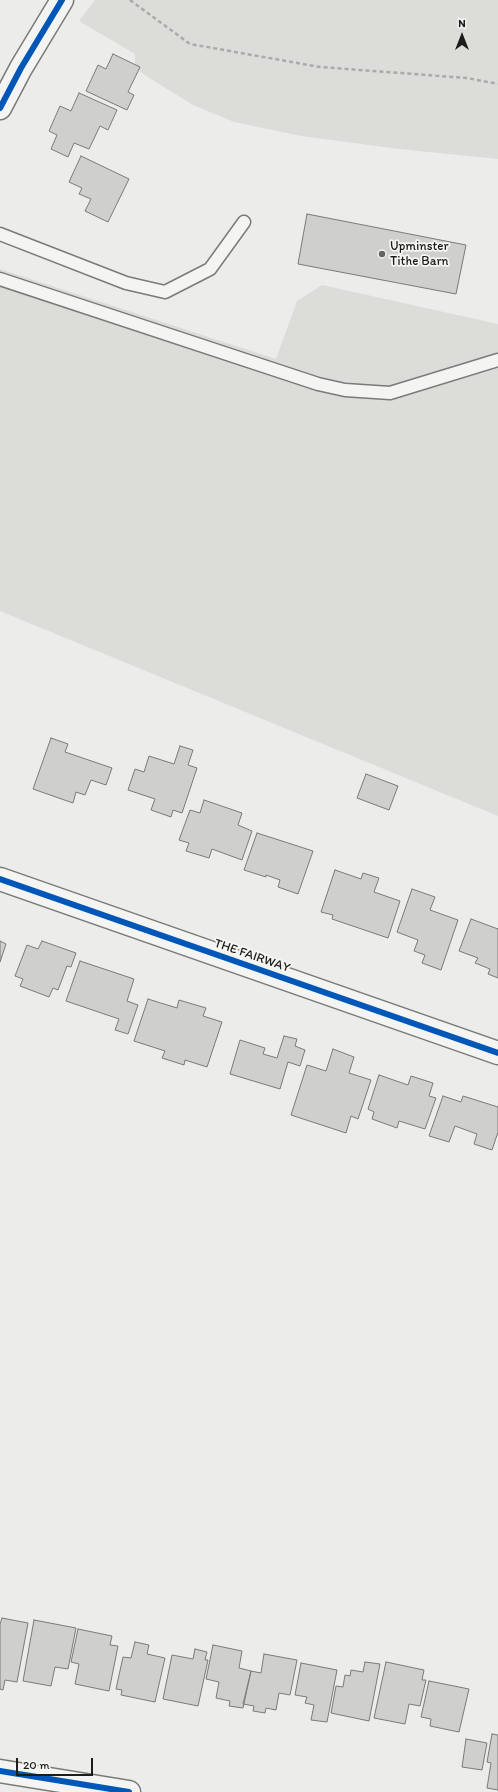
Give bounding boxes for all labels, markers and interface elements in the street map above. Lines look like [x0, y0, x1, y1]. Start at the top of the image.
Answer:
north arrow [442, 16, 482, 56]
text: N [458, 17, 466, 30]
place label: Upminster Tithe Barn [390, 239, 449, 270]
marker: Upminster Tithe Barn [377, 249, 387, 259]
street label: THE FAIRWAY [212, 936, 292, 976]
scale bar [18, 1750, 95, 1776]
text: 20 m [23, 1758, 50, 1772]

